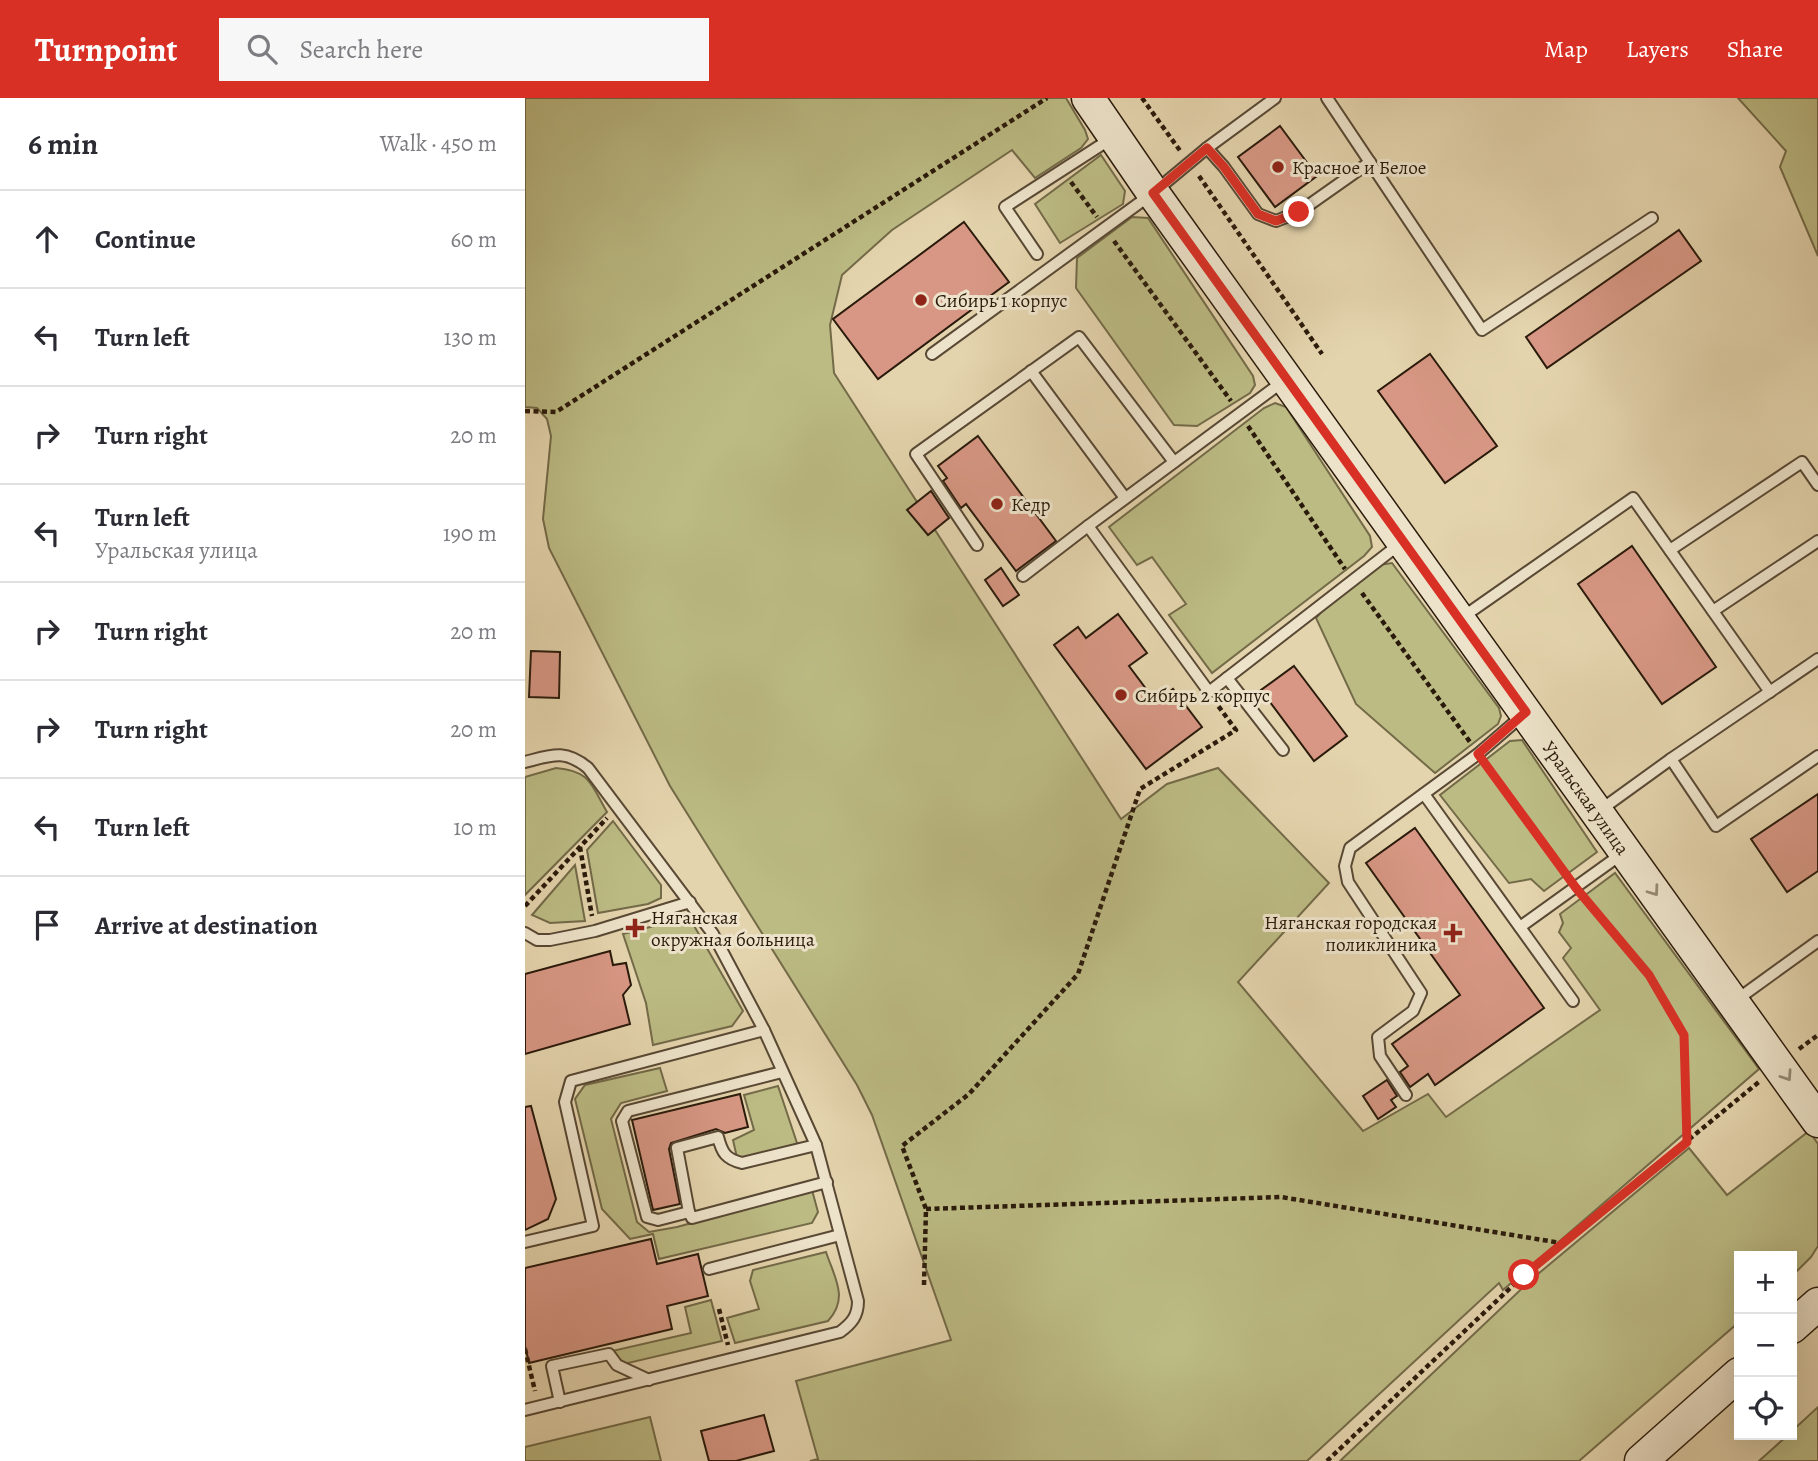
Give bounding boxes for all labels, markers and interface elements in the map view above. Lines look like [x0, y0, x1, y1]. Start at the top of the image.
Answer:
search box [219, 18, 709, 81]
text: Turnpoint [35, 27, 177, 72]
icon: search [243, 30, 281, 68]
text: Search here [299, 32, 423, 67]
text: Map [1544, 33, 1588, 65]
text: Layers [1626, 33, 1689, 65]
text: Share [1727, 33, 1783, 65]
text: 6 min [28, 124, 98, 164]
text: Walk · 450 m [380, 128, 497, 159]
place label: Красное и Белое [1292, 155, 1426, 181]
marker: Красное и Белое [1270, 159, 1286, 175]
route end [1283, 196, 1314, 227]
icon: ahead [28, 220, 66, 258]
text: Continue [95, 222, 196, 257]
text: 60 m [450, 224, 497, 255]
place label: Сибирь 1 корпус [935, 288, 1068, 314]
marker: Сибирь 1 корпус [913, 292, 929, 308]
icon: left [28, 318, 66, 356]
text: Turn left [95, 320, 190, 355]
text: 130 m [444, 322, 497, 353]
icon: right [28, 416, 66, 454]
text: Turn right [95, 418, 208, 453]
text: 20 m [450, 420, 497, 451]
place label: Кедр [1011, 492, 1051, 518]
marker: Кедр [989, 496, 1005, 512]
text: Turn left [95, 500, 190, 535]
icon: left [28, 514, 66, 552]
text: 190 m [443, 518, 497, 549]
text: Уральская улица [95, 535, 258, 566]
icon: right [28, 612, 66, 650]
text: Turn right [95, 614, 208, 649]
text: 20 m [450, 616, 497, 647]
place label: Сибирь 2 корпус [1135, 683, 1270, 709]
marker: Сибирь 2 корпус [1113, 687, 1129, 703]
icon: right [28, 710, 66, 748]
text: Turn right [95, 712, 208, 747]
text: 20 m [450, 714, 497, 745]
street label: Уральская улица [1536, 736, 1635, 861]
icon: left [28, 808, 66, 846]
text: Turn left [95, 810, 190, 845]
text: 10 m [453, 812, 497, 843]
one-way arrow [1646, 883, 1658, 896]
place label: Няганская окружная больница [651, 905, 815, 953]
icon: arrive [28, 906, 66, 944]
text: Arrive at destination [95, 908, 318, 943]
place label: Няганская городская поликлиника [1264, 910, 1437, 958]
marker: Няганская окружная больница [625, 918, 645, 938]
marker: Няганская городская поликлиника [1443, 923, 1463, 943]
one-way arrow [1779, 1068, 1791, 1081]
map controls [1734, 1251, 1797, 1440]
button: + [1734, 1251, 1797, 1314]
route start [1508, 1259, 1539, 1290]
button: − [1734, 1314, 1797, 1377]
button: locate [1734, 1377, 1797, 1440]

